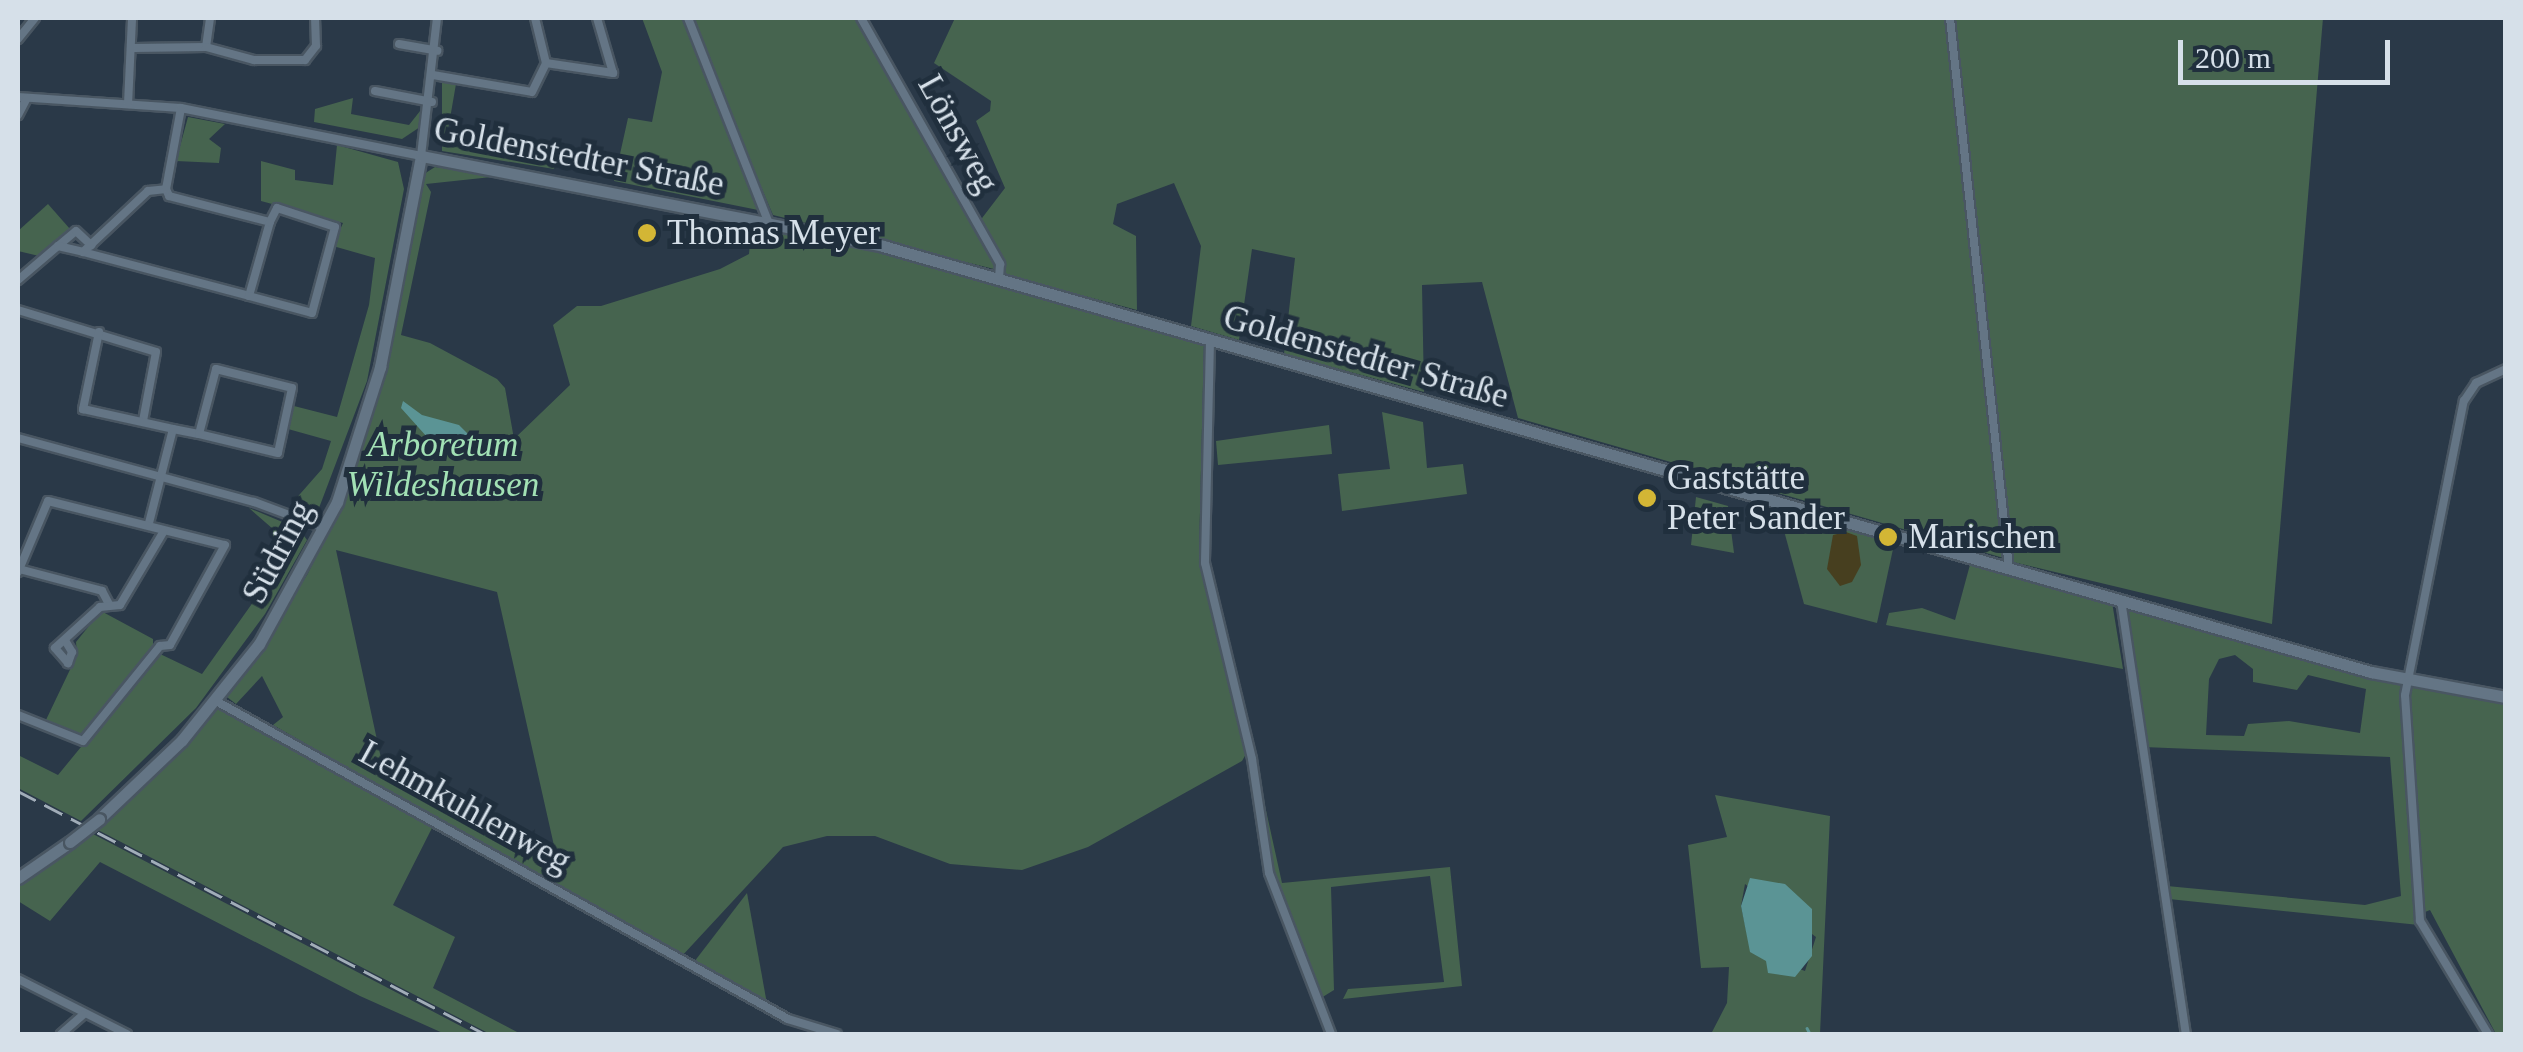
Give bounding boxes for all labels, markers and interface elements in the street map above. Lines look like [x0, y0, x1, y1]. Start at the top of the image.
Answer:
scale bar [2183, 20, 2396, 82]
text: 200 m [2195, 41, 2271, 74]
street label: Lönsweg [909, 68, 1007, 200]
street label: Goldenstedter Straße [430, 108, 728, 206]
place label: Thomas Meyer [667, 212, 880, 254]
marker: Thomas Meyer [636, 222, 658, 244]
street label: Goldenstedter Straße [1219, 296, 1513, 418]
park label: Arboretum Wildeshausen [347, 424, 539, 506]
place label: Gaststätte Peter Sander [1667, 457, 1845, 539]
marker: Gaststätte Peter Sander [1636, 487, 1658, 509]
street label: Südring [233, 493, 323, 611]
place label: Marischen [1908, 516, 2056, 558]
marker: Marischen [1877, 526, 1899, 548]
street label: Lehmkuhlenweg [352, 732, 578, 882]

